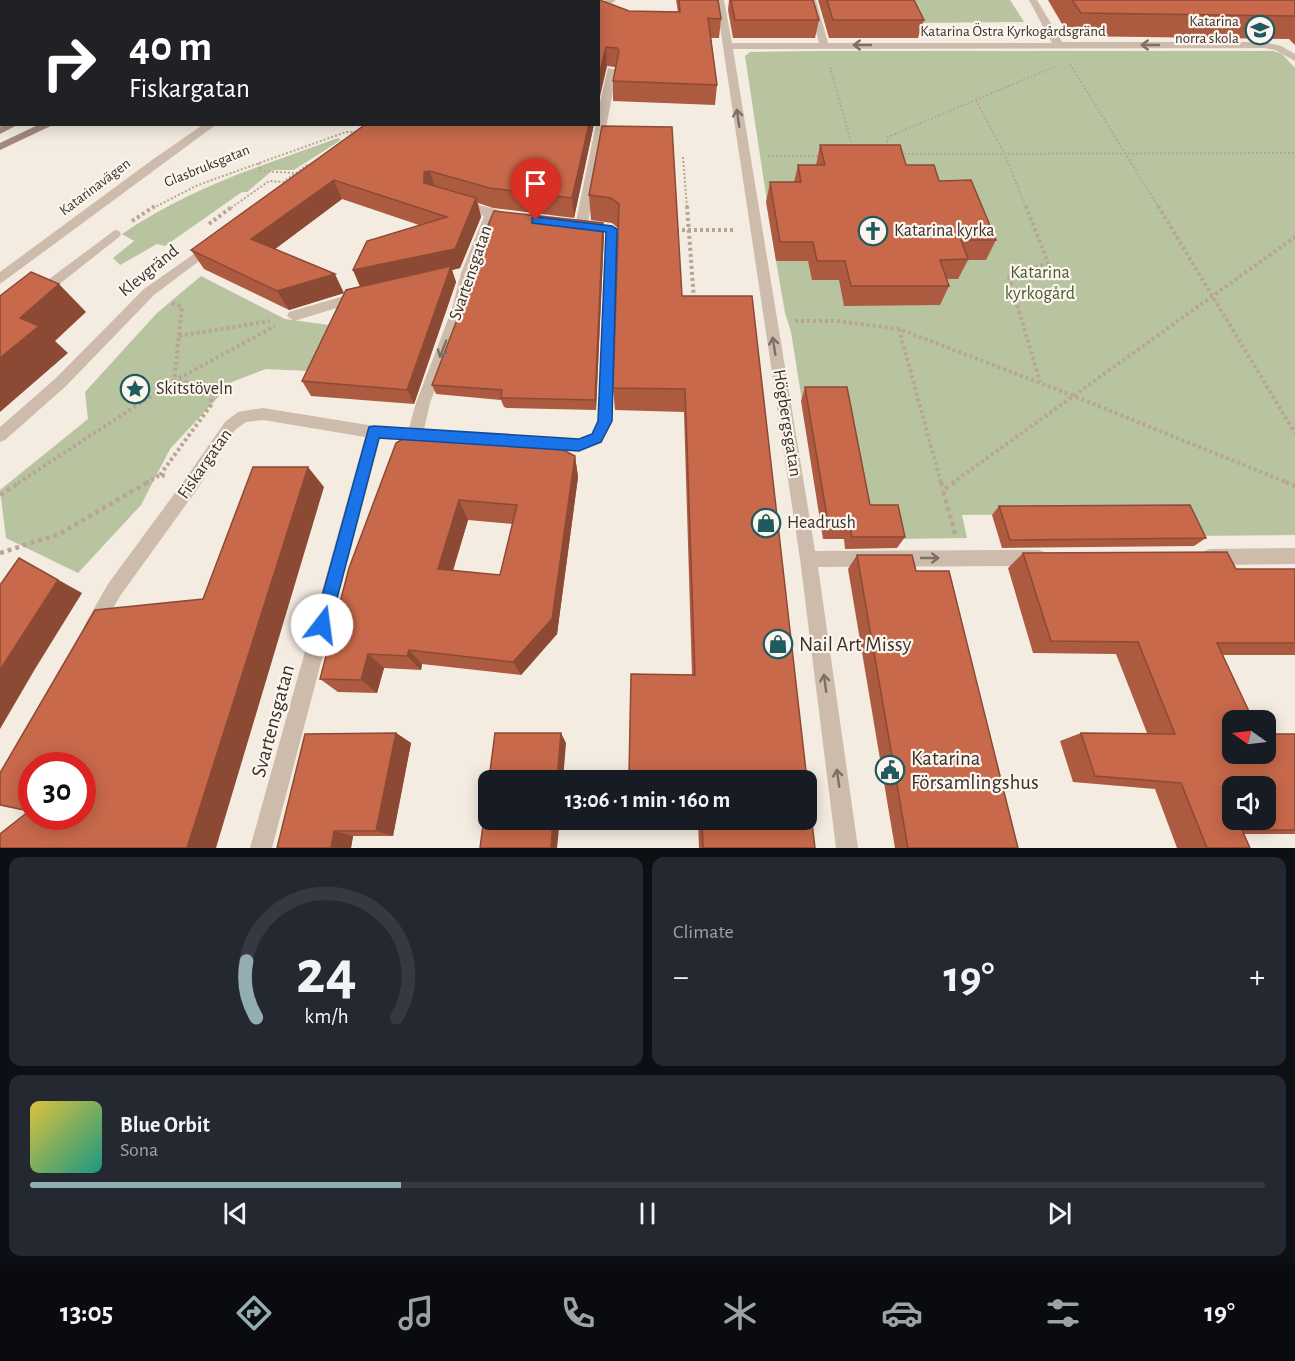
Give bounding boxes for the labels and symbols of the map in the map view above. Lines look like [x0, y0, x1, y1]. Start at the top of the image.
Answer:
place label: Katarina norra skola [1175, 14, 1239, 46]
school or university icon: Katarina norra skola [1244, 14, 1276, 46]
street label: Katarina Östra Kyrkogårdsgränd [920, 22, 1106, 39]
one-way arrow [853, 39, 873, 51]
one-way arrow [1140, 40, 1160, 51]
one-way arrow [732, 109, 743, 129]
street label: Glasbruksgatan [162, 142, 252, 190]
street label: Katarinavägen [57, 156, 133, 218]
pin [510, 158, 561, 220]
church icon: Katarina kyrka [857, 215, 889, 247]
place label: Katarina kyrka [894, 222, 995, 240]
street label: Svartensgatan [446, 223, 496, 323]
street label: Klevgränd [116, 242, 182, 300]
park label: Katarina kyrkogård [1005, 264, 1075, 303]
one-way arrow [768, 336, 779, 356]
one-way arrow [437, 339, 448, 358]
street label: Högbergsgatan [770, 368, 804, 478]
place icon: Skitstöveln [119, 373, 151, 405]
place label: Skitstöveln [156, 380, 233, 398]
street label: Fiskargatan [175, 426, 235, 502]
shop icon: Headrush [750, 507, 782, 539]
place label: Headrush [787, 514, 856, 532]
one-way arrow [919, 552, 939, 564]
position arrow [290, 593, 354, 657]
shop icon: Nail Art Missy [762, 628, 794, 660]
place label: Nail Art Missy [799, 634, 911, 655]
street label: Svartensgatan [248, 662, 298, 780]
one-way arrow [819, 673, 830, 693]
north arrow [1222, 710, 1276, 764]
place label: Katarina Församlingshus [911, 748, 1039, 793]
speed limit sign: 30 [18, 752, 96, 830]
public building icon: Katarina Församlingshus [874, 754, 906, 786]
one-way arrow [832, 768, 843, 788]

